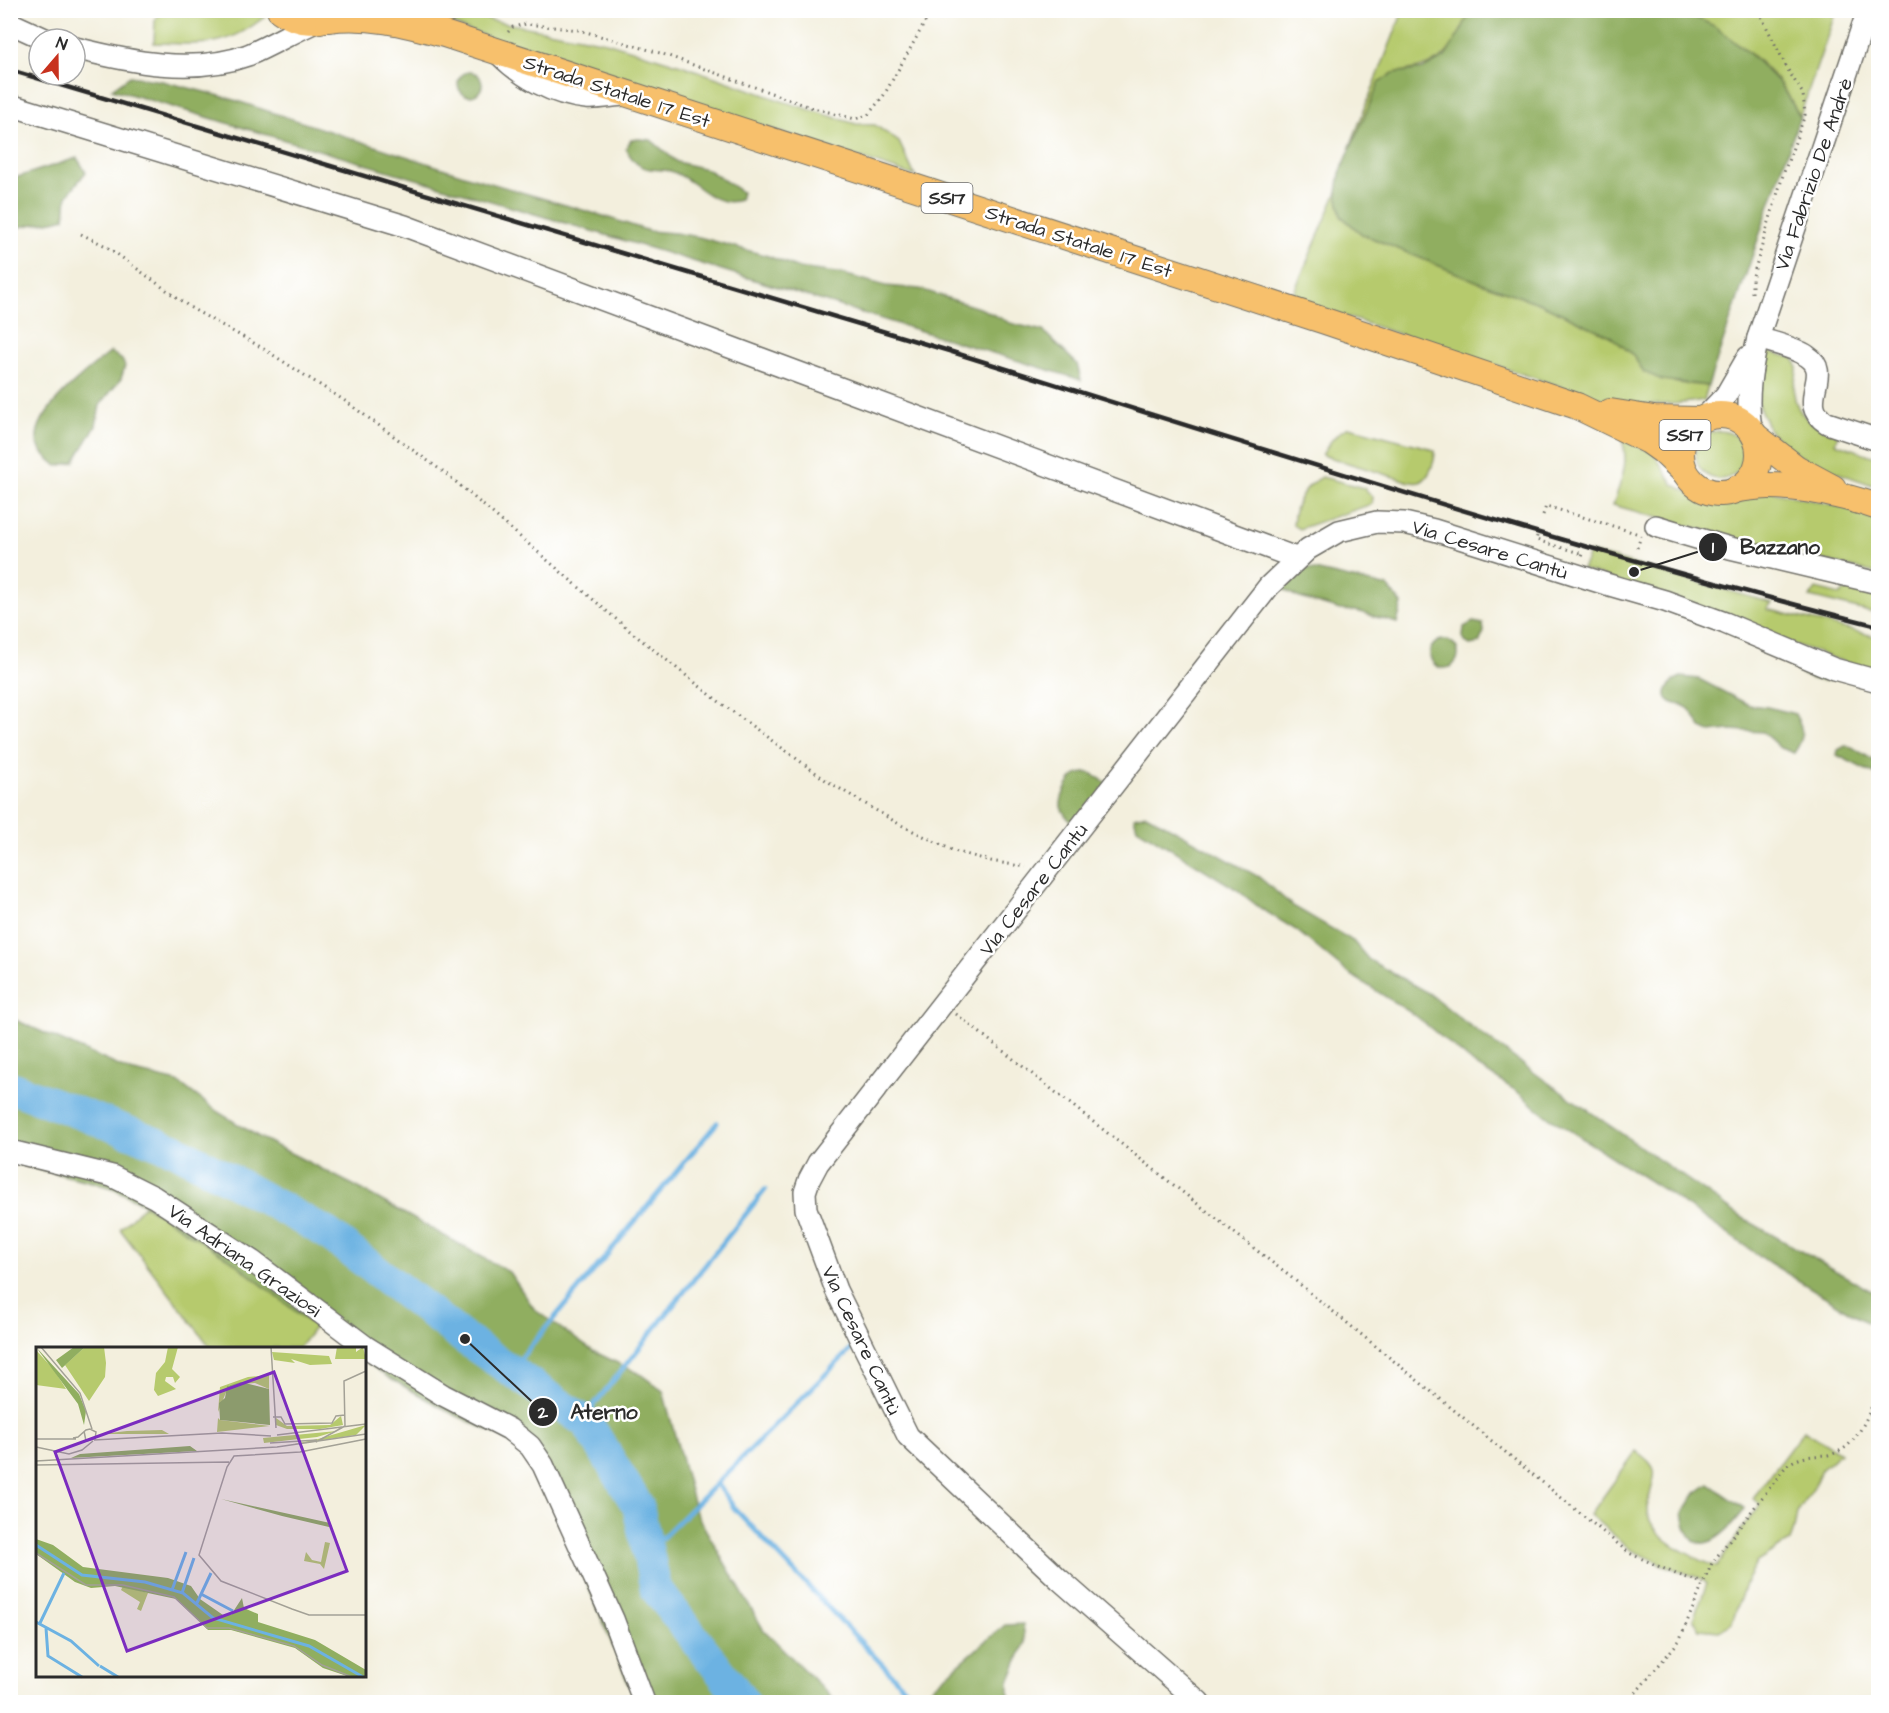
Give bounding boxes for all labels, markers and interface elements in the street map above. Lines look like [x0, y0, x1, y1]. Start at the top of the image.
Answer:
north arrow [27, 27, 87, 87]
text: N [53, 32, 70, 56]
street label: Strada Statale 17 Est [520, 49, 714, 135]
street label: Via Fabrizio De Andrè [1768, 74, 1860, 274]
road number: SS17 [922, 183, 972, 213]
street label: Strada Statale 17 Est [982, 199, 1176, 285]
road number: SS17 [1660, 420, 1710, 450]
street label: Via Cesare Cantù [1408, 513, 1571, 587]
callout: Bazzano [1698, 527, 1831, 566]
text: Bazzano [1740, 533, 1820, 562]
text: 1 [1712, 535, 1715, 560]
street label: Via Cesare Cantù [973, 817, 1095, 962]
street label: Via Adriana Graziosi [162, 1197, 327, 1324]
street label: Via Cesare Cantù [814, 1261, 908, 1419]
inset map [36, 1347, 366, 1677]
callout: Aterno [528, 1393, 649, 1432]
text: Aterno [570, 1398, 638, 1427]
text: 2 [537, 1400, 549, 1425]

